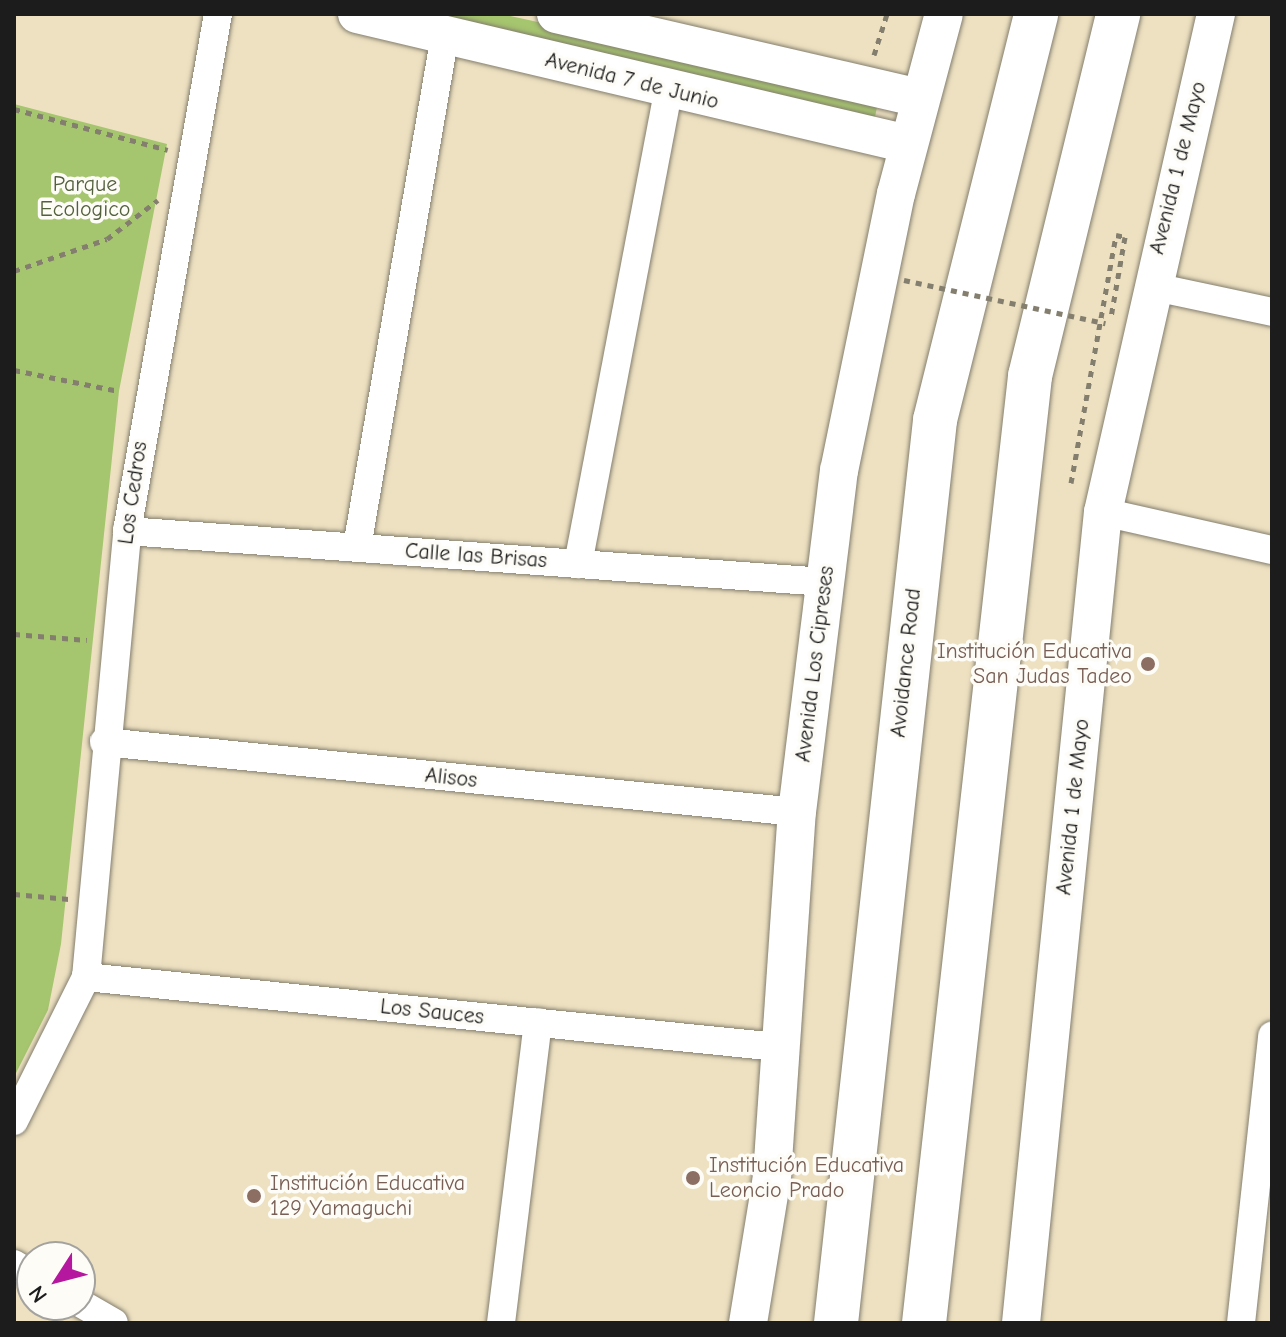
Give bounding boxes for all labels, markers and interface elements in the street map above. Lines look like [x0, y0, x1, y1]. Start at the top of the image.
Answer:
street label: Avenida 7 de Junio [542, 47, 722, 115]
street label: Avenida 1 de Mayo [1144, 79, 1212, 257]
park label: Parque Ecologico [40, 171, 130, 222]
street label: Los Cedros [113, 440, 153, 546]
street label: Calle las Brisas [404, 538, 548, 574]
street label: Avenida Los Cipreses [790, 564, 840, 764]
street label: Avoidance Road [885, 587, 927, 739]
place label: Institución Educativa San Judas Tadeo [937, 638, 1132, 690]
marker: Institución Educativa San Judas Tadeo [1139, 655, 1157, 673]
street label: Avenida 1 de Mayo [1051, 718, 1095, 896]
street label: Alisos [424, 762, 478, 794]
street label: Los Sauces [379, 993, 485, 1031]
place label: Institución Educativa Leoncio Prado [709, 1152, 904, 1204]
marker: Institución Educativa Leoncio Prado [684, 1169, 702, 1187]
place label: Institución Educativa 129 Yamaguchi [270, 1170, 465, 1222]
marker: Institución Educativa 129 Yamaguchi [245, 1187, 263, 1205]
north arrow [16, 1241, 96, 1321]
text: N [23, 1280, 53, 1307]

